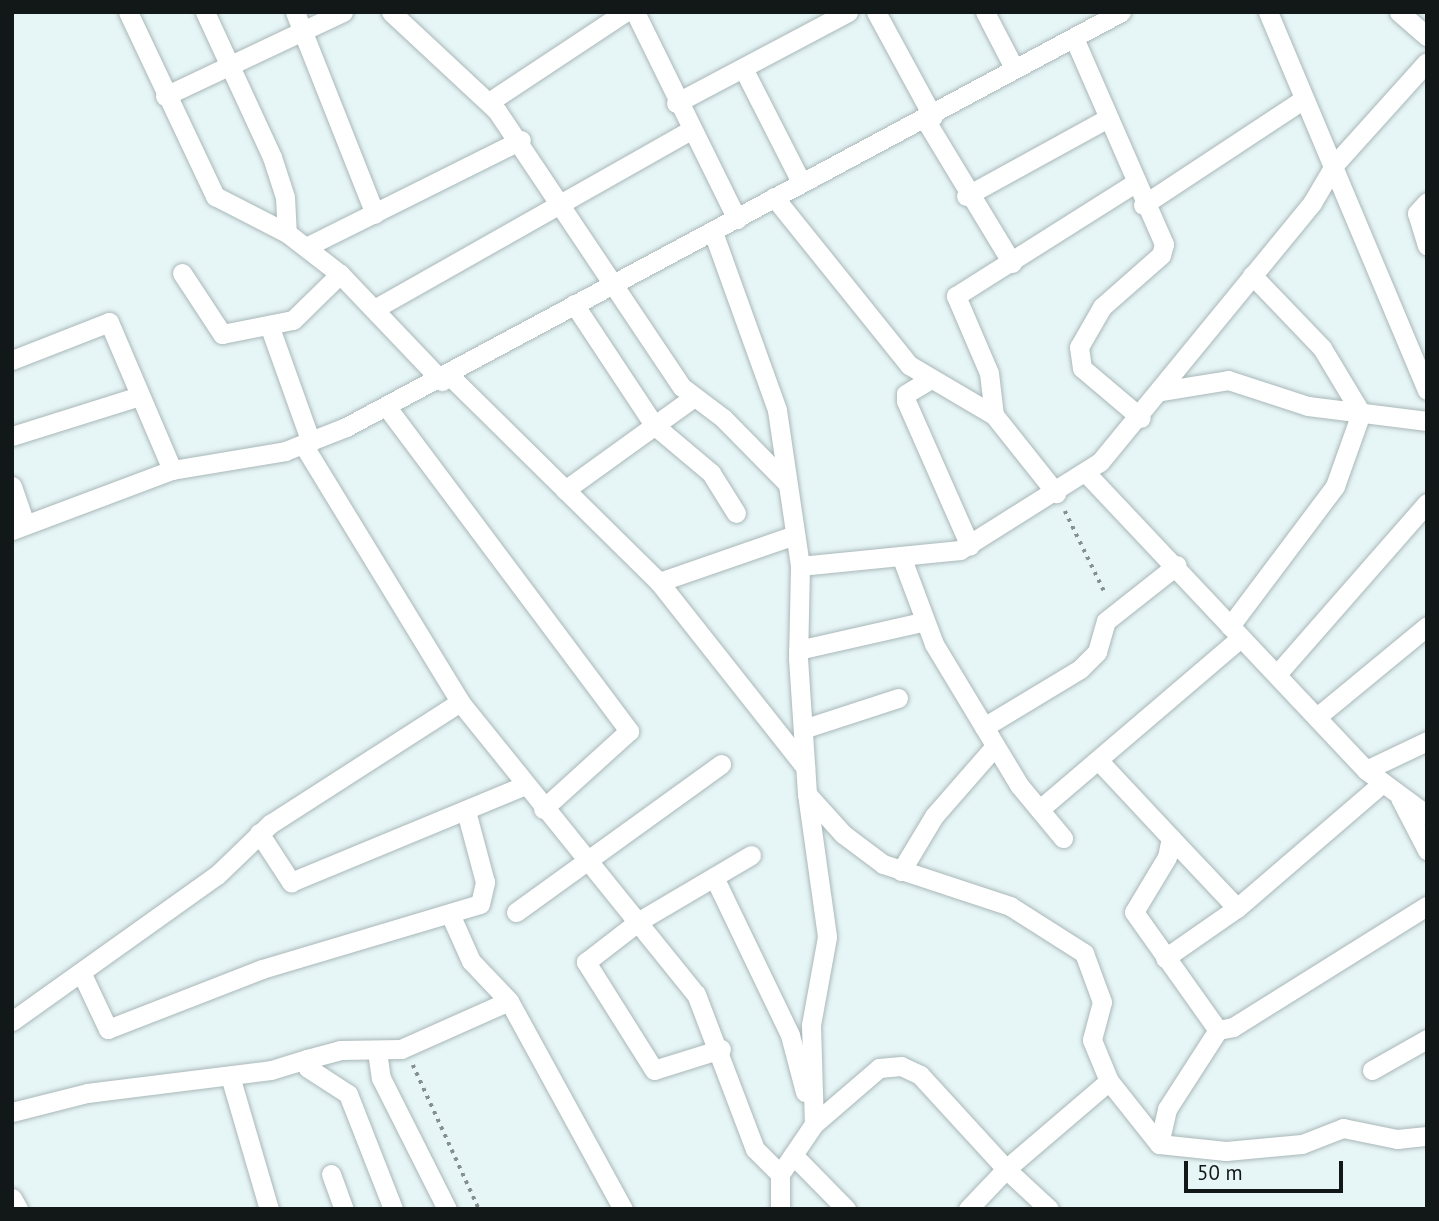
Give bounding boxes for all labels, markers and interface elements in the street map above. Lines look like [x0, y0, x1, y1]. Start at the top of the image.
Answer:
scale bar [1187, 1148, 1346, 1192]
text: 50 m [1197, 1159, 1243, 1186]

